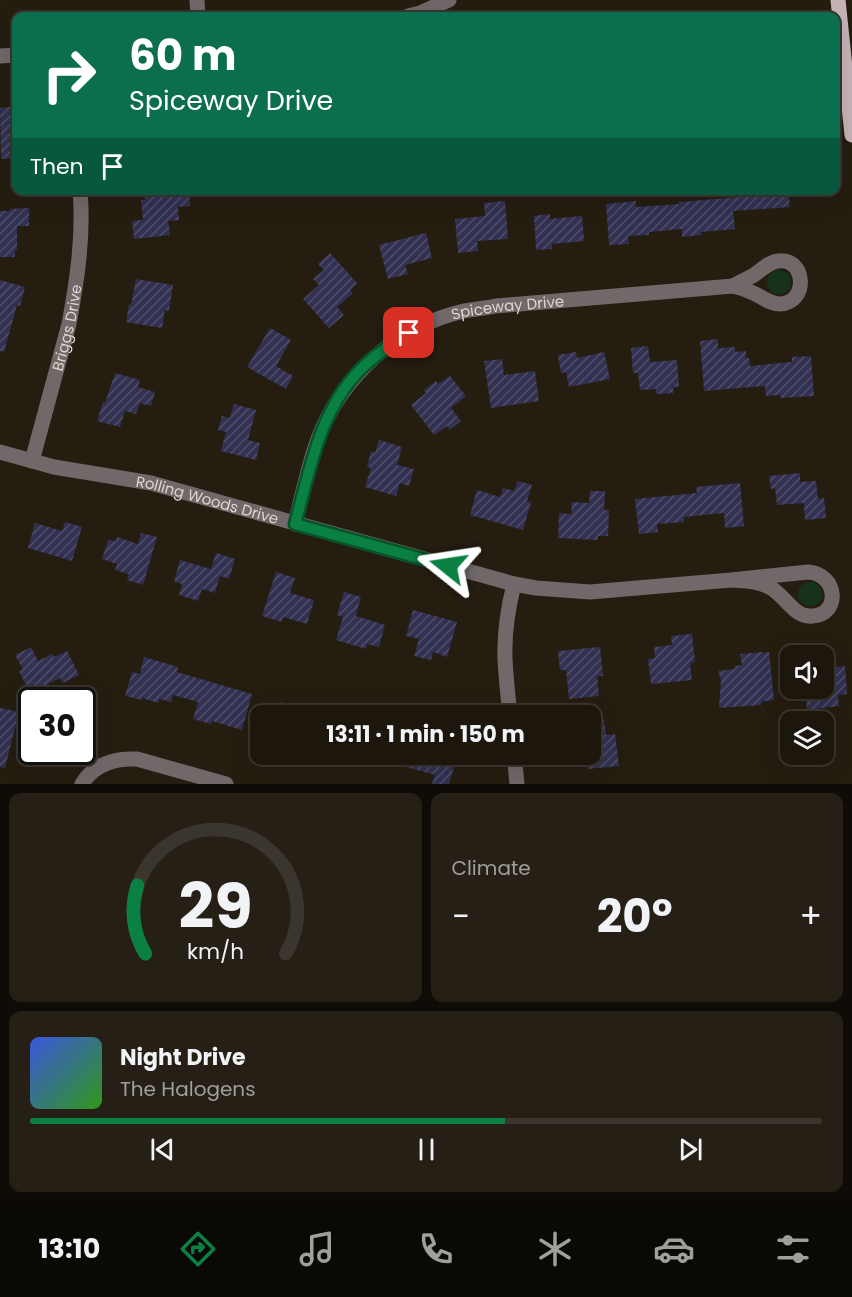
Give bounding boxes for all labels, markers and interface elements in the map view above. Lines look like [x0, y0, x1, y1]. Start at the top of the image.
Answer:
text: 60 m [129, 26, 237, 85]
icon: right [30, 36, 108, 114]
text: Spiceway Drive [129, 82, 333, 119]
icon: arrive [96, 150, 129, 183]
text: Then [30, 151, 84, 182]
street label: Briggs Drive [46, 283, 86, 373]
street label: Spiceway Drive [449, 290, 565, 324]
pin [383, 307, 434, 358]
icon: arrive [392, 316, 425, 349]
street label: Rolling Woods Drive [135, 470, 281, 529]
position arrow [416, 534, 480, 598]
map controls [780, 645, 834, 765]
button: sound [780, 645, 834, 699]
speed limit sign: 30 [18, 687, 96, 765]
button: layers [780, 711, 834, 765]
text: 13:11 · 1 min · 150 m [326, 719, 525, 750]
text: Climate [452, 854, 531, 882]
text: 29 [178, 862, 252, 950]
text: 20° [597, 885, 673, 948]
text: − [452, 893, 470, 940]
text: + [799, 893, 822, 940]
text: km/h [187, 937, 244, 968]
text: Night Drive [120, 1042, 246, 1073]
text: The Halogens [120, 1075, 256, 1103]
icon: previous [146, 1133, 179, 1166]
icon: pause [410, 1133, 443, 1166]
icon: next [674, 1133, 707, 1166]
icon: directions [177, 1228, 219, 1270]
icon: music [296, 1228, 338, 1270]
icon: phone [415, 1228, 457, 1270]
icon: climate [534, 1228, 576, 1270]
icon: car [653, 1228, 695, 1270]
icon: filters [772, 1228, 814, 1270]
text: 13:10 [38, 1230, 100, 1267]

